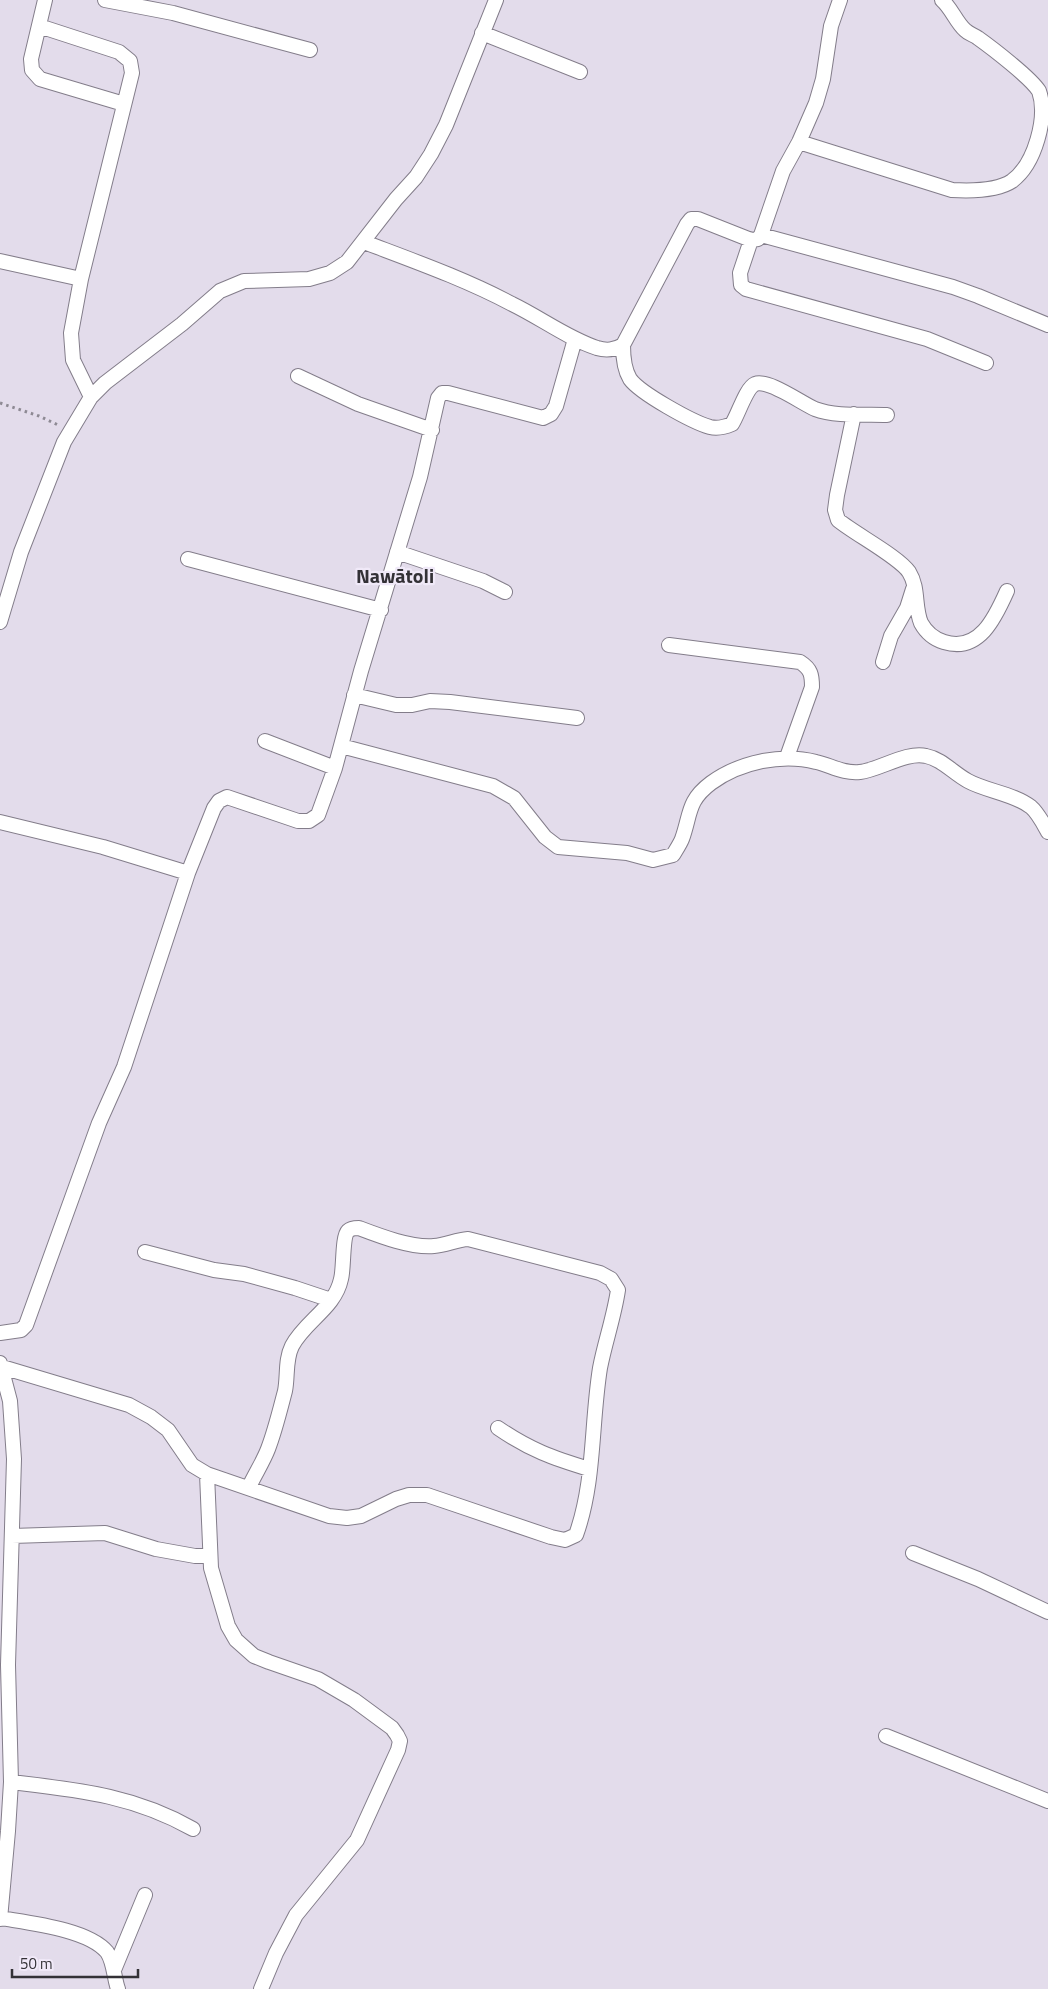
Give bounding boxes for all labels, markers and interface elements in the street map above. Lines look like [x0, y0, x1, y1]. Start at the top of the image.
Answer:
district label: Nawātoli [356, 560, 434, 591]
scale bar [12, 1946, 139, 1978]
text: 50 m [20, 1952, 53, 1975]

